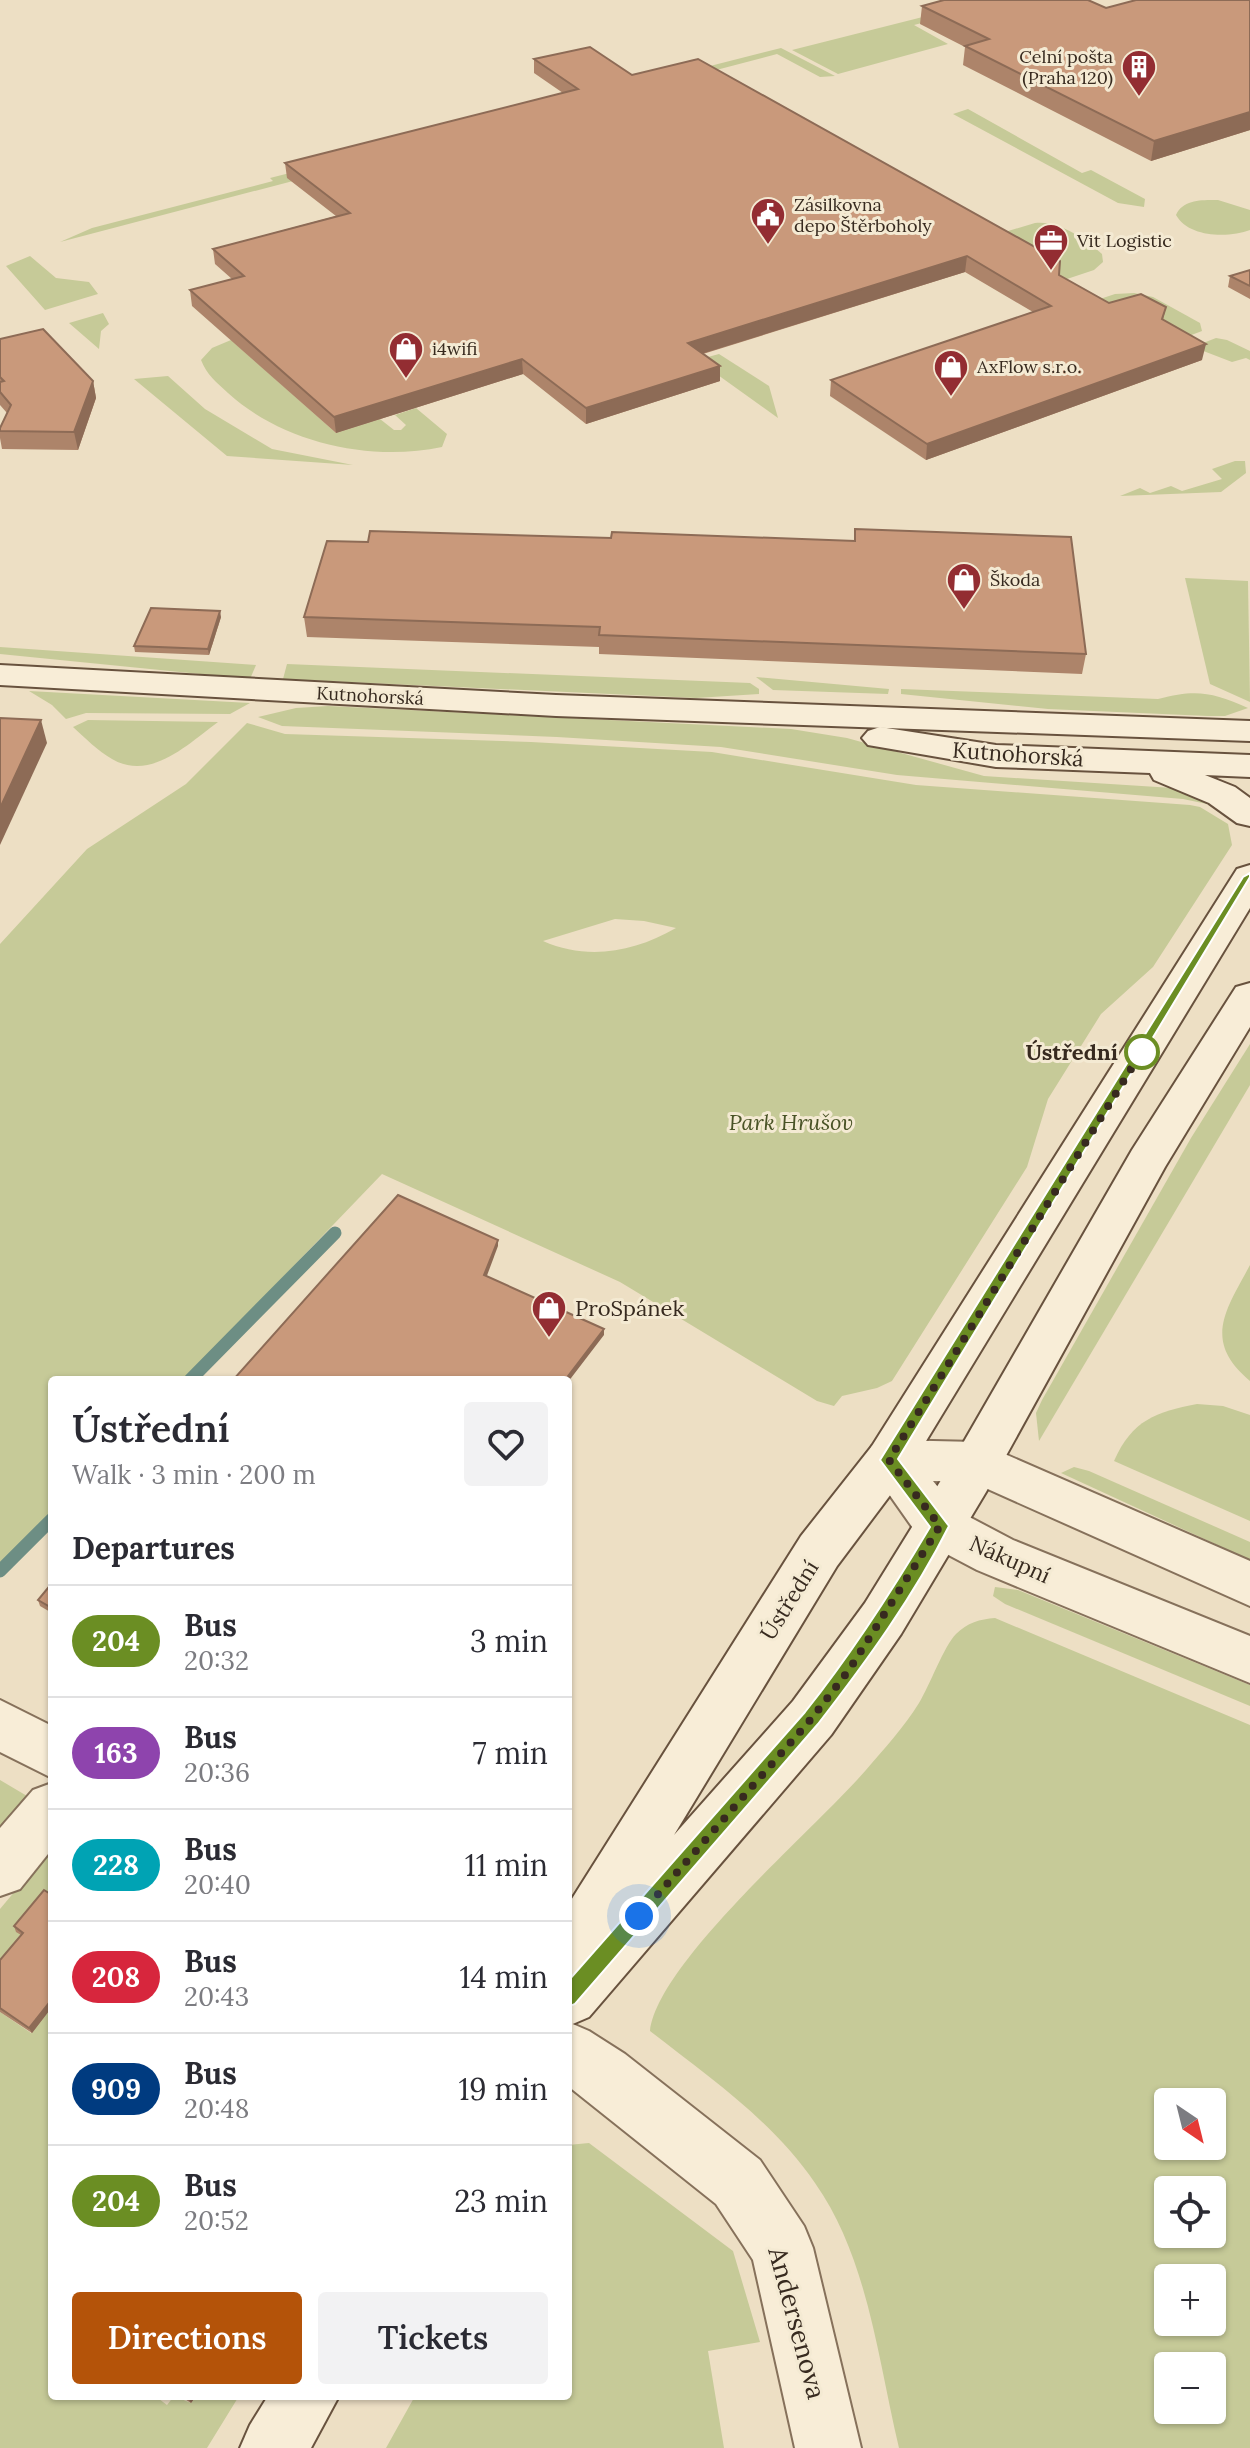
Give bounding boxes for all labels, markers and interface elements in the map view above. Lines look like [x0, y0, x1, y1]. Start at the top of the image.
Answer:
place label: Celní pošta (Praha 120) [1019, 45, 1113, 89]
building icon: Celní pošta (Praha 120) [1120, 48, 1158, 98]
place label: Zásilkovna depo Štěrboholy [794, 193, 932, 237]
public building icon: Zásilkovna depo Štěrboholy [749, 196, 787, 246]
office icon: Vit Logistic [1032, 222, 1070, 272]
place label: Vit Logistic [1076, 229, 1172, 252]
shop icon: i4wifi [387, 330, 425, 380]
place label: i4wifi [432, 337, 478, 360]
shop icon: AxFlow s.r.o. [932, 348, 970, 398]
place label: AxFlow s.r.o. [976, 355, 1082, 378]
shop icon: Škoda [945, 561, 983, 611]
place label: Škoda [990, 568, 1040, 591]
street label: Kutnohorská [316, 681, 424, 710]
street label: Kutnohorská [951, 735, 1085, 773]
marker: Ústřední [1125, 1035, 1159, 1069]
place label: Ústřední [1026, 1038, 1118, 1066]
park label: Park Hrušov [729, 1108, 853, 1136]
shop icon: ProSpánek [530, 1289, 568, 1339]
place label: ProSpánek [575, 1294, 685, 1322]
button: heart [464, 1402, 548, 1486]
text: Ústřední [72, 1404, 230, 1452]
text: Walk · 3 min · 200 m [72, 1458, 316, 1491]
text: Departures [72, 1529, 235, 1567]
street label: Nákupní [965, 1529, 1055, 1589]
street label: Ústřední [754, 1555, 824, 1645]
text: Bus [184, 1606, 237, 1644]
text: 3 min [470, 1622, 548, 1660]
text: 204 [92, 1623, 140, 1659]
text: 20:32 [184, 1644, 249, 1677]
text: Bus [184, 1718, 237, 1756]
text: 7 min [473, 1734, 548, 1772]
text: 163 [94, 1735, 138, 1771]
text: 20:36 [184, 1756, 250, 1789]
text: Bus [184, 1830, 237, 1868]
text: 11 min [465, 1846, 548, 1884]
text: 228 [93, 1847, 139, 1883]
text: 20:40 [184, 1868, 251, 1901]
your location [619, 1896, 659, 1936]
text: Bus [184, 1942, 237, 1980]
text: 14 min [459, 1958, 548, 1996]
text: 208 [92, 1959, 140, 1995]
text: 20:43 [184, 1980, 249, 2013]
text: Bus [184, 2054, 237, 2092]
text: 19 min [458, 2070, 548, 2108]
text: 909 [91, 2071, 141, 2107]
north arrow [1154, 2088, 1226, 2160]
map controls [1154, 2088, 1226, 2424]
text: 20:48 [184, 2092, 249, 2125]
text: Bus [184, 2166, 237, 2204]
button: locate [1154, 2176, 1226, 2248]
text: 23 min [454, 2182, 548, 2220]
text: 204 [92, 2183, 140, 2219]
text: 20:52 [184, 2204, 249, 2237]
street label: Andersenova [761, 2242, 834, 2403]
button: + [1154, 2264, 1226, 2336]
button: Directions [72, 2292, 302, 2384]
button: Tickets [318, 2292, 548, 2384]
button: − [1154, 2352, 1226, 2424]

